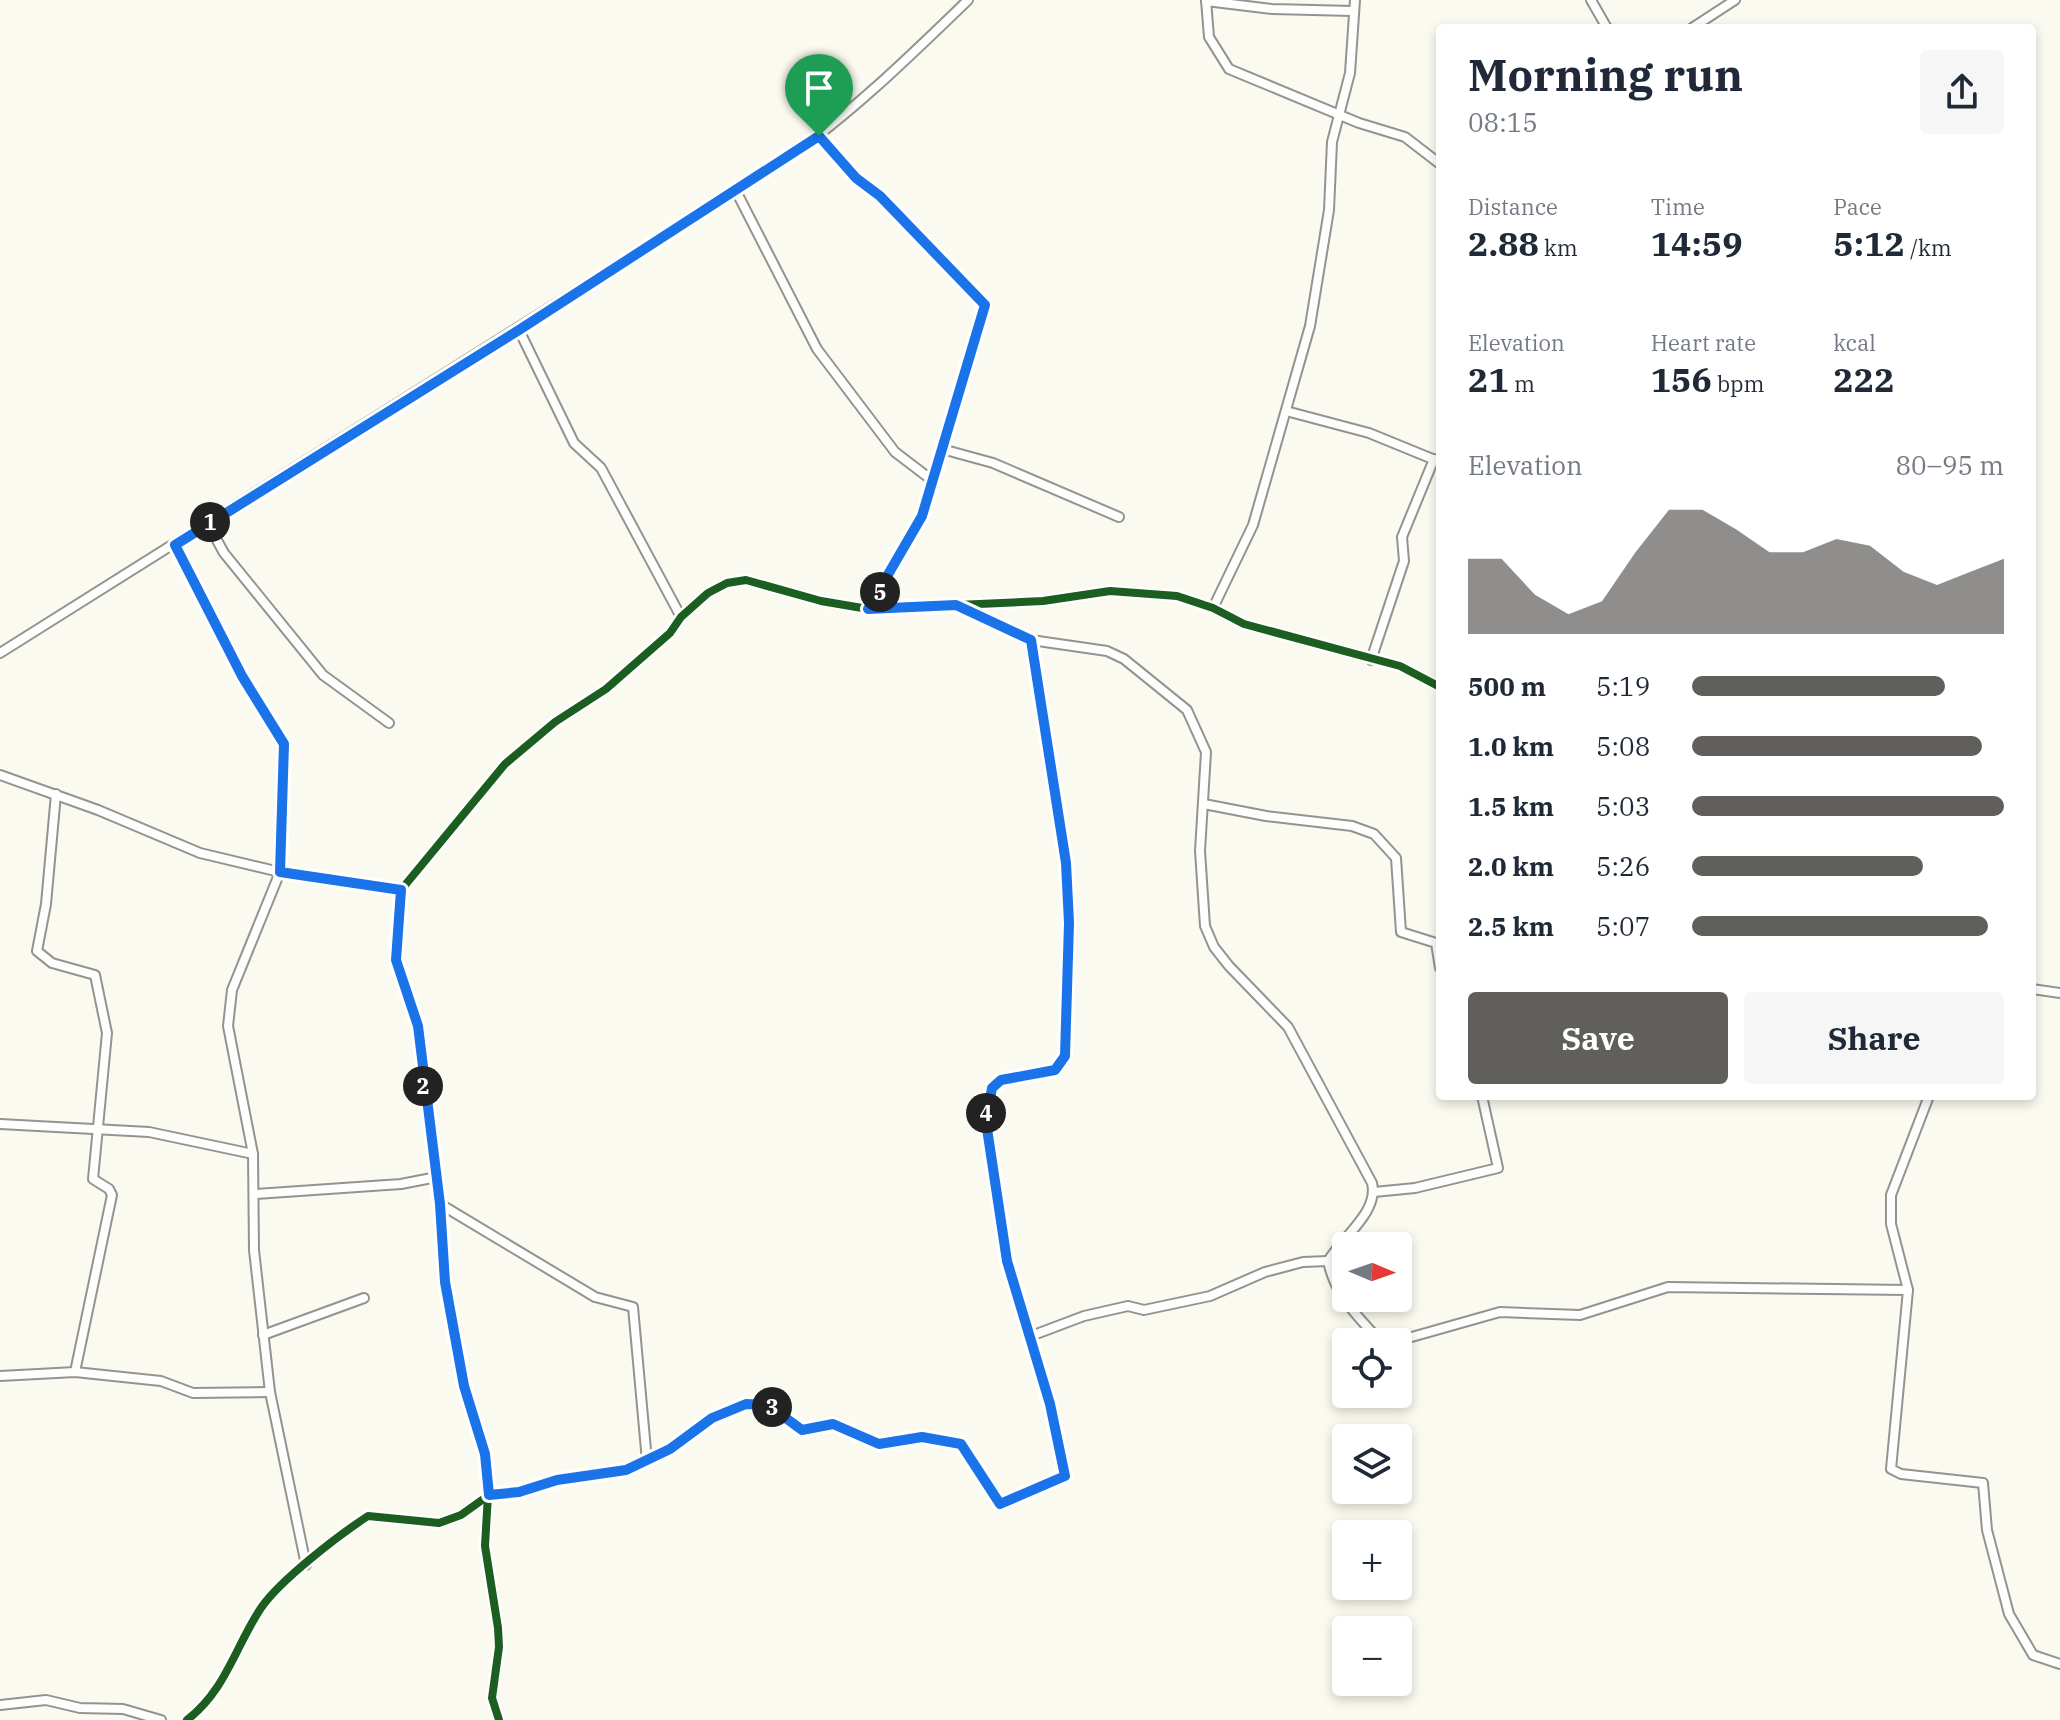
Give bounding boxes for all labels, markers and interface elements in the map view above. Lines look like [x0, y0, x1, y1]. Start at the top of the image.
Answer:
text: Morning run [1468, 46, 1743, 103]
button: share [1920, 50, 2004, 134]
pin [785, 54, 853, 136]
icon: arrive [797, 66, 841, 110]
text: 08:15 [1468, 105, 1538, 139]
text: Distance [1468, 192, 1558, 221]
text: Time [1651, 192, 1705, 221]
text: Pace [1833, 192, 1882, 221]
text: 2.88 [1468, 221, 1539, 265]
text: 14:59 [1651, 221, 1743, 265]
text: 5:12 [1833, 221, 1905, 265]
text: km [1539, 233, 1578, 262]
text: /km [1905, 233, 1952, 262]
text: Elevation [1468, 328, 1565, 357]
text: Heart rate [1651, 328, 1756, 357]
text: kcal [1833, 328, 1876, 357]
text: 21 [1468, 357, 1509, 401]
text: 156 [1651, 357, 1712, 401]
text: 222 [1833, 357, 1895, 401]
text: m [1509, 369, 1535, 398]
text: bpm [1712, 369, 1765, 398]
text: Elevation [1468, 448, 1583, 482]
text: 80–95 m [1896, 448, 2004, 482]
pin: 1 [190, 502, 230, 542]
text: 1 [203, 507, 217, 536]
pin: 5 [860, 572, 900, 612]
text: 5 [873, 577, 887, 606]
text: 500 m [1468, 669, 1546, 703]
text: 5:19 [1596, 669, 1650, 703]
text: 1.0 km [1468, 729, 1554, 763]
text: 5:08 [1596, 729, 1650, 763]
text: 1.5 km [1468, 789, 1554, 823]
text: 5:03 [1596, 789, 1650, 823]
text: 2.0 km [1468, 849, 1554, 883]
text: 5:26 [1596, 849, 1650, 883]
text: 2.5 km [1468, 909, 1554, 943]
text: 5:07 [1596, 909, 1650, 943]
button: Save [1468, 992, 1728, 1084]
button: Share [1744, 992, 2004, 1084]
pin: 2 [403, 1066, 443, 1106]
text: 2 [416, 1071, 430, 1100]
pin: 4 [966, 1093, 1006, 1133]
text: 4 [979, 1098, 993, 1127]
north arrow [1332, 1232, 1412, 1312]
map controls [1332, 1232, 1412, 1696]
button: locate [1332, 1328, 1412, 1408]
pin: 3 [752, 1387, 792, 1427]
text: 3 [765, 1392, 779, 1421]
button: layers [1332, 1424, 1412, 1504]
button: + [1332, 1520, 1412, 1600]
button: − [1332, 1616, 1412, 1696]

